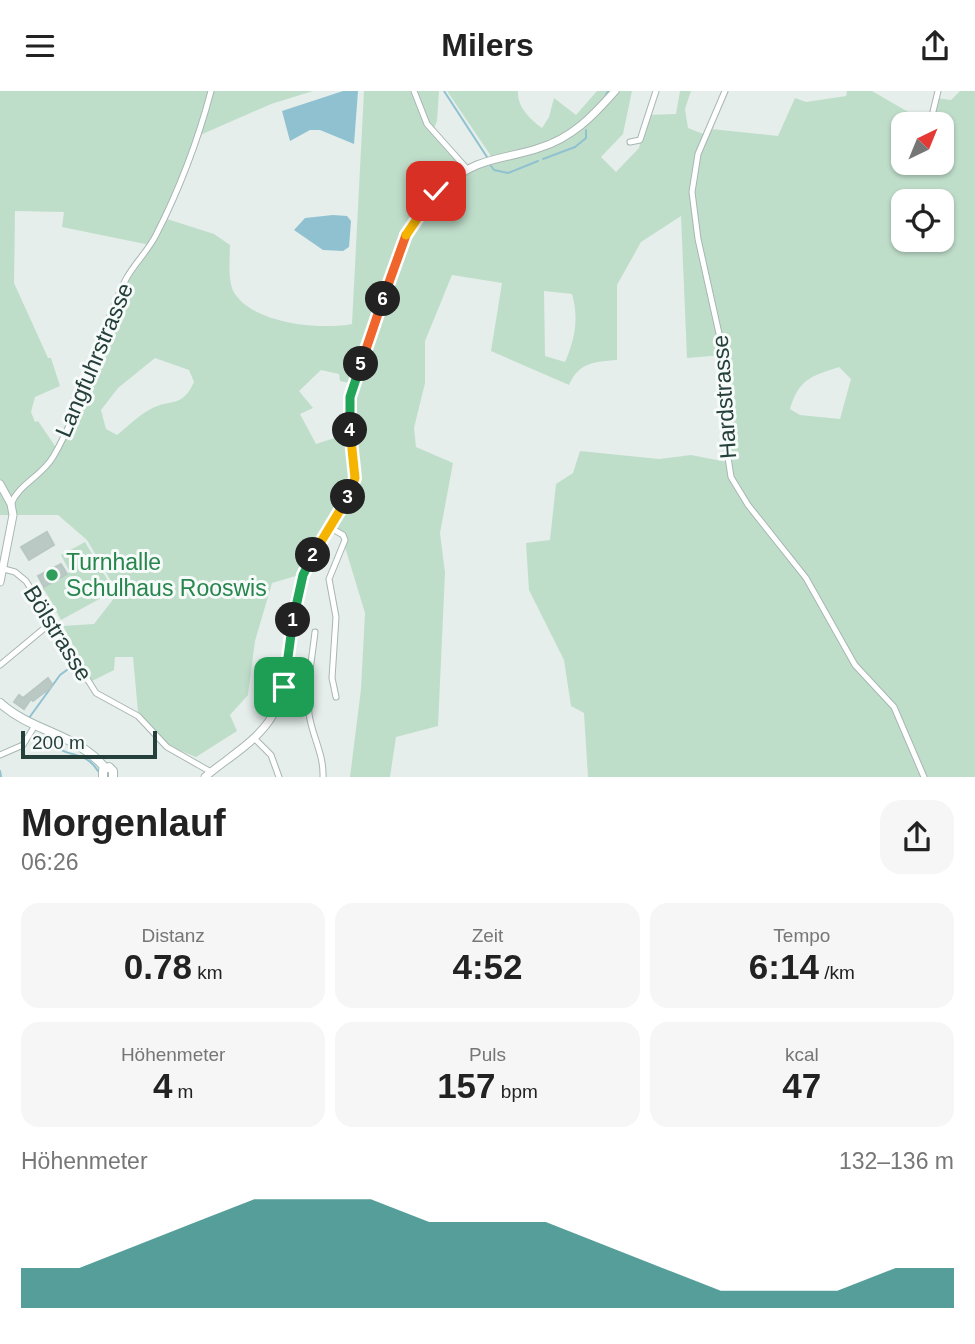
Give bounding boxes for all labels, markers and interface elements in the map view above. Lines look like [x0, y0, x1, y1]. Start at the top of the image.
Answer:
icon: menu [21, 27, 59, 65]
text: Milers [441, 27, 534, 63]
icon: share [916, 27, 954, 65]
north arrow [891, 112, 954, 175]
map controls [891, 112, 954, 252]
pin [406, 161, 466, 221]
icon: check [417, 172, 455, 210]
button: locate [891, 189, 954, 252]
street label: Langfuhrstrasse [50, 279, 138, 441]
pin: 6 [366, 281, 400, 317]
text: 6 [377, 288, 388, 309]
street label: Hardstrasse [707, 334, 741, 460]
pin: 5 [344, 347, 378, 381]
text: 5 [355, 353, 366, 374]
pin: 4 [332, 413, 368, 447]
text: 4 [344, 419, 355, 440]
pin: 3 [330, 479, 366, 515]
text: 3 [342, 486, 353, 507]
pin: 2 [296, 538, 330, 573]
text: 2 [307, 544, 318, 565]
place label: Turnhalle Schulhaus Rooswis [66, 549, 267, 601]
marker: Turnhalle Schulhaus Rooswis [44, 567, 60, 583]
street label: Bölstrasse [19, 581, 97, 685]
pin: 1 [276, 603, 310, 637]
text: 1 [287, 609, 298, 630]
pin [254, 657, 314, 717]
icon: arrive [265, 668, 303, 706]
scale bar [21, 728, 158, 760]
text: 200 m [32, 732, 85, 753]
button: share [880, 800, 954, 874]
text: Morgenlauf [21, 802, 226, 844]
text: 06:26 [21, 849, 79, 875]
text: Distanz [141, 925, 205, 946]
text: Zeit [472, 925, 503, 946]
text: Tempo [773, 925, 830, 946]
text: 0.78 [124, 947, 192, 986]
text: 4:52 [452, 947, 523, 986]
text: 6:14 [749, 947, 819, 986]
text: km [192, 962, 223, 983]
text: /km [819, 962, 855, 983]
text: Höhenmeter [121, 1044, 225, 1065]
text: Puls [469, 1044, 506, 1065]
text: kcal [785, 1044, 819, 1065]
text: 4 [153, 1066, 172, 1105]
text: 157 [437, 1066, 496, 1105]
text: 47 [782, 1066, 821, 1105]
text: m [172, 1081, 193, 1102]
text: bpm [496, 1081, 538, 1102]
text: Höhenmeter [21, 1148, 148, 1174]
text: 132–136 m [839, 1148, 954, 1174]

